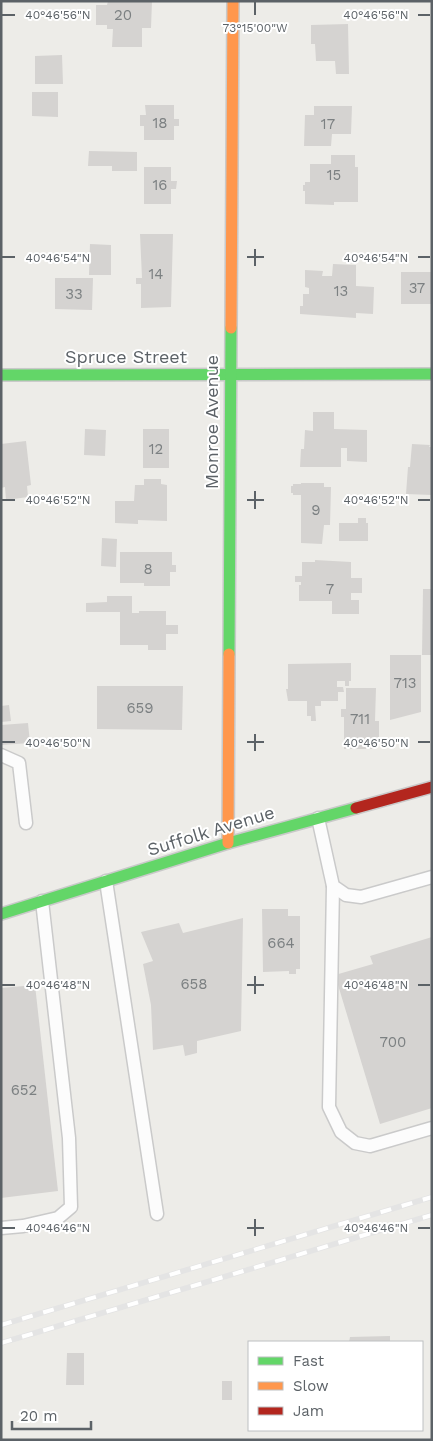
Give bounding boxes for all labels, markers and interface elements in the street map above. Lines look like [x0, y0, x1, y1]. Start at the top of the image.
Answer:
house number: 20 [114, 6, 132, 24]
text: 40°46'56"N [25, 8, 91, 22]
text: 40°46'56"N [343, 8, 409, 22]
text: 73°15'00"W [222, 21, 288, 35]
house number: 18 [152, 114, 168, 132]
house number: 17 [321, 115, 335, 133]
house number: 15 [327, 166, 341, 184]
house number: 16 [153, 176, 167, 194]
text: 40°46'54"N [26, 251, 90, 265]
text: 40°46'54"N [344, 251, 408, 265]
house number: 14 [148, 265, 164, 283]
house number: 37 [409, 279, 425, 297]
house number: 13 [334, 282, 348, 300]
house number: 33 [65, 285, 83, 303]
street label: Spruce Street [65, 346, 187, 367]
street label: Monroe Avenue [201, 355, 222, 489]
house number: 12 [149, 440, 163, 458]
text: 40°46'52"N [25, 493, 91, 507]
text: 40°46'52"N [343, 493, 409, 507]
house number: 9 [311, 501, 321, 519]
house number: 8 [143, 560, 153, 578]
house number: 7 [326, 580, 334, 598]
house number: 713 [393, 674, 417, 692]
house number: 659 [126, 699, 154, 717]
house number: 711 [350, 710, 370, 728]
text: 40°46'50"N [25, 736, 91, 750]
text: 40°46'50"N [343, 736, 409, 750]
street label: Suffolk Avenue [145, 801, 277, 860]
house number: 664 [267, 934, 295, 952]
house number: 658 [180, 975, 208, 993]
text: 40°46'48"N [26, 978, 90, 992]
text: 40°46'48"N [344, 978, 408, 992]
house number: 700 [380, 1033, 406, 1051]
house number: 652 [11, 1081, 37, 1099]
text: 40°46'46"N [26, 1221, 90, 1235]
text: 40°46'46"N [344, 1221, 408, 1235]
legend [248, 1341, 423, 1431]
text: Fast [293, 1352, 325, 1370]
text: Slow [293, 1377, 329, 1395]
scale bar [12, 1398, 91, 1430]
text: Jam [293, 1402, 324, 1420]
text: 20 m [20, 1407, 58, 1425]

